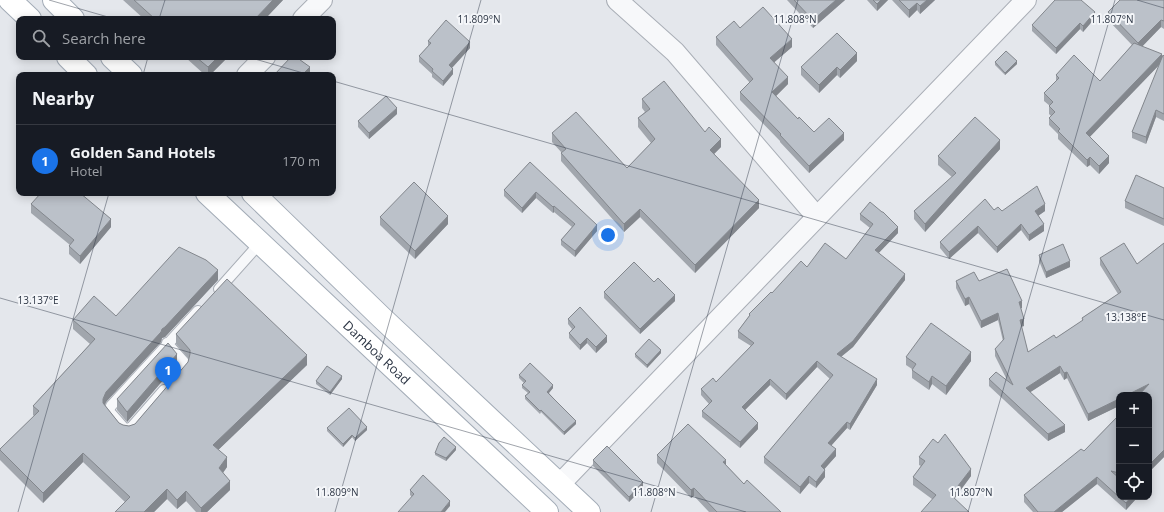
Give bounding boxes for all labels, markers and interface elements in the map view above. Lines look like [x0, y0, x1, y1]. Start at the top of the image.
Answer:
text: 11.809°N [457, 12, 501, 26]
text: 11.808°N [773, 12, 817, 26]
text: 11.807°N [1090, 12, 1134, 26]
search box [16, 16, 336, 60]
icon: search [30, 27, 52, 49]
text: Search here [62, 28, 146, 48]
text: Nearby [32, 87, 94, 110]
text: Golden Sand Hotels [70, 142, 216, 162]
text: 1 [41, 152, 49, 170]
text: 170 m [282, 152, 320, 170]
text: Hotel [70, 162, 103, 180]
your location [598, 225, 618, 245]
text: 13.137°E [17, 293, 59, 307]
text: 13.138°E [1105, 310, 1147, 324]
street label: Damboa Road [339, 316, 415, 388]
pin: 1 [155, 357, 181, 390]
map controls [1116, 392, 1152, 500]
button: + [1116, 392, 1152, 428]
button: − [1116, 428, 1152, 464]
button: locate [1116, 464, 1152, 500]
text: 11.809°N [315, 485, 359, 499]
text: 11.808°N [632, 485, 676, 499]
text: 11.807°N [949, 485, 993, 499]

